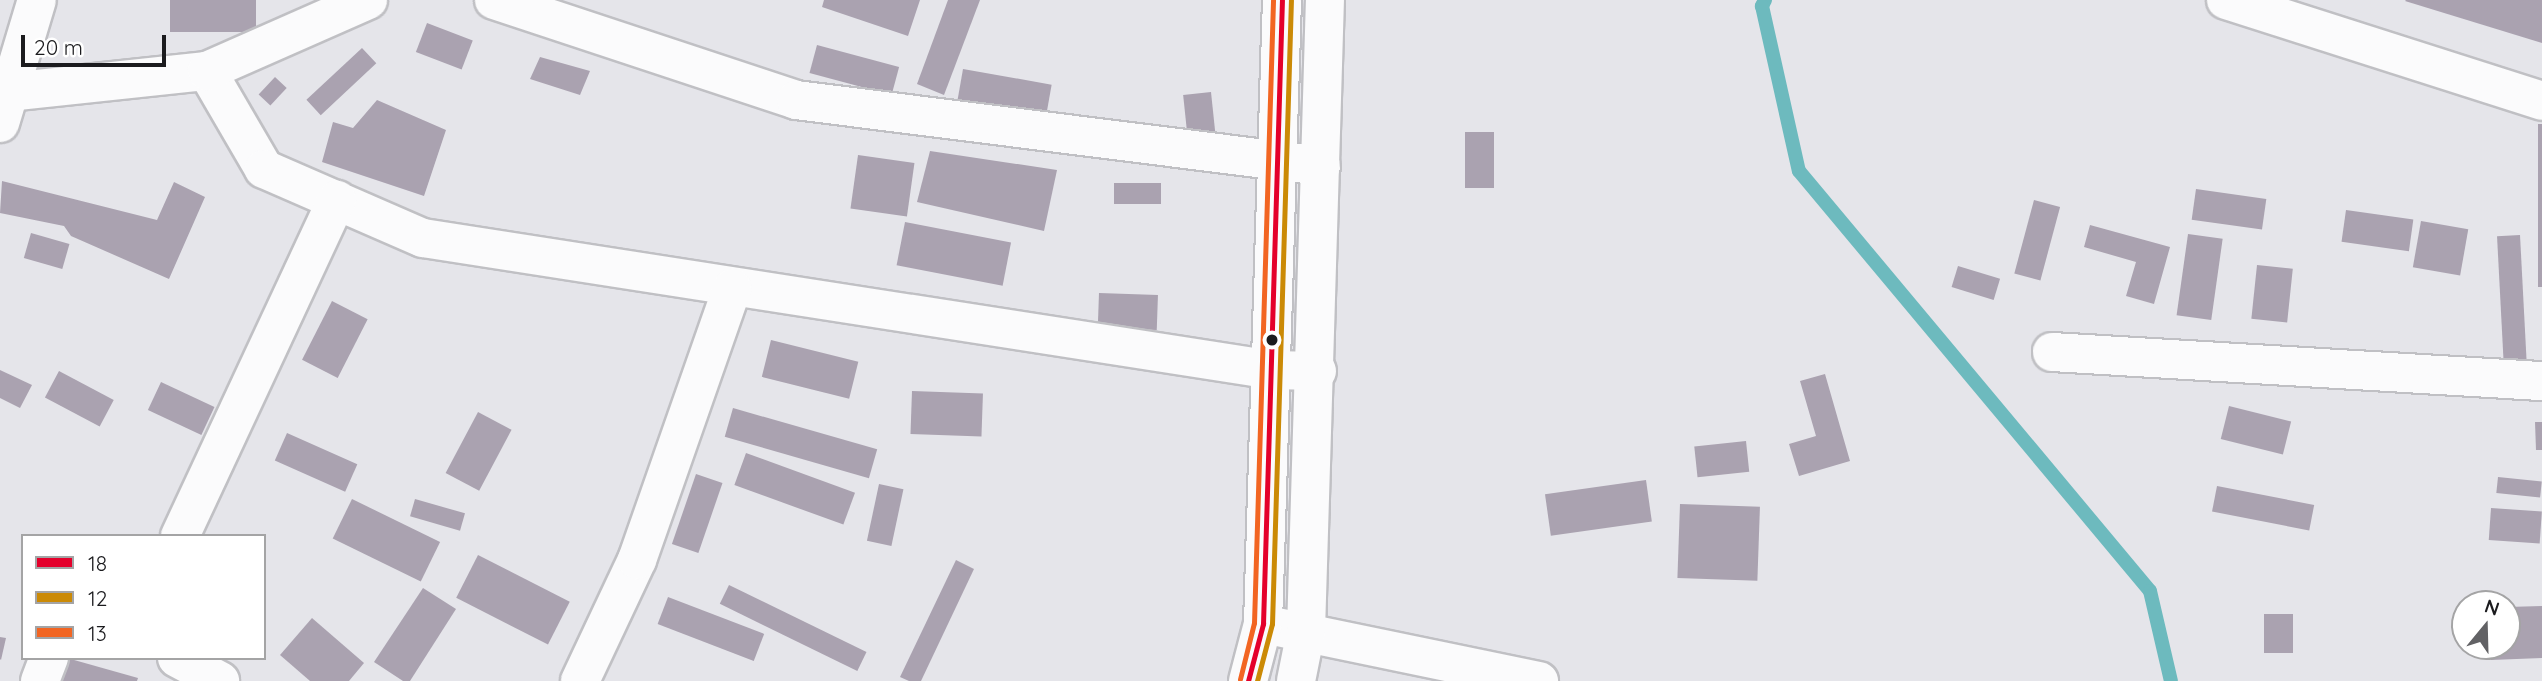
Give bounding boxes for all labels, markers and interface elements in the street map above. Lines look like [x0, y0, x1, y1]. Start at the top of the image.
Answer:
scale bar [24, 21, 170, 65]
text: 20 m [34, 34, 83, 60]
unlabelled marker [1265, 333, 1279, 347]
legend [21, 534, 266, 660]
text: 18 [88, 550, 107, 576]
text: 12 [88, 585, 107, 611]
north arrow [2451, 590, 2521, 660]
text: N [2482, 593, 2503, 621]
text: 13 [88, 620, 107, 646]

